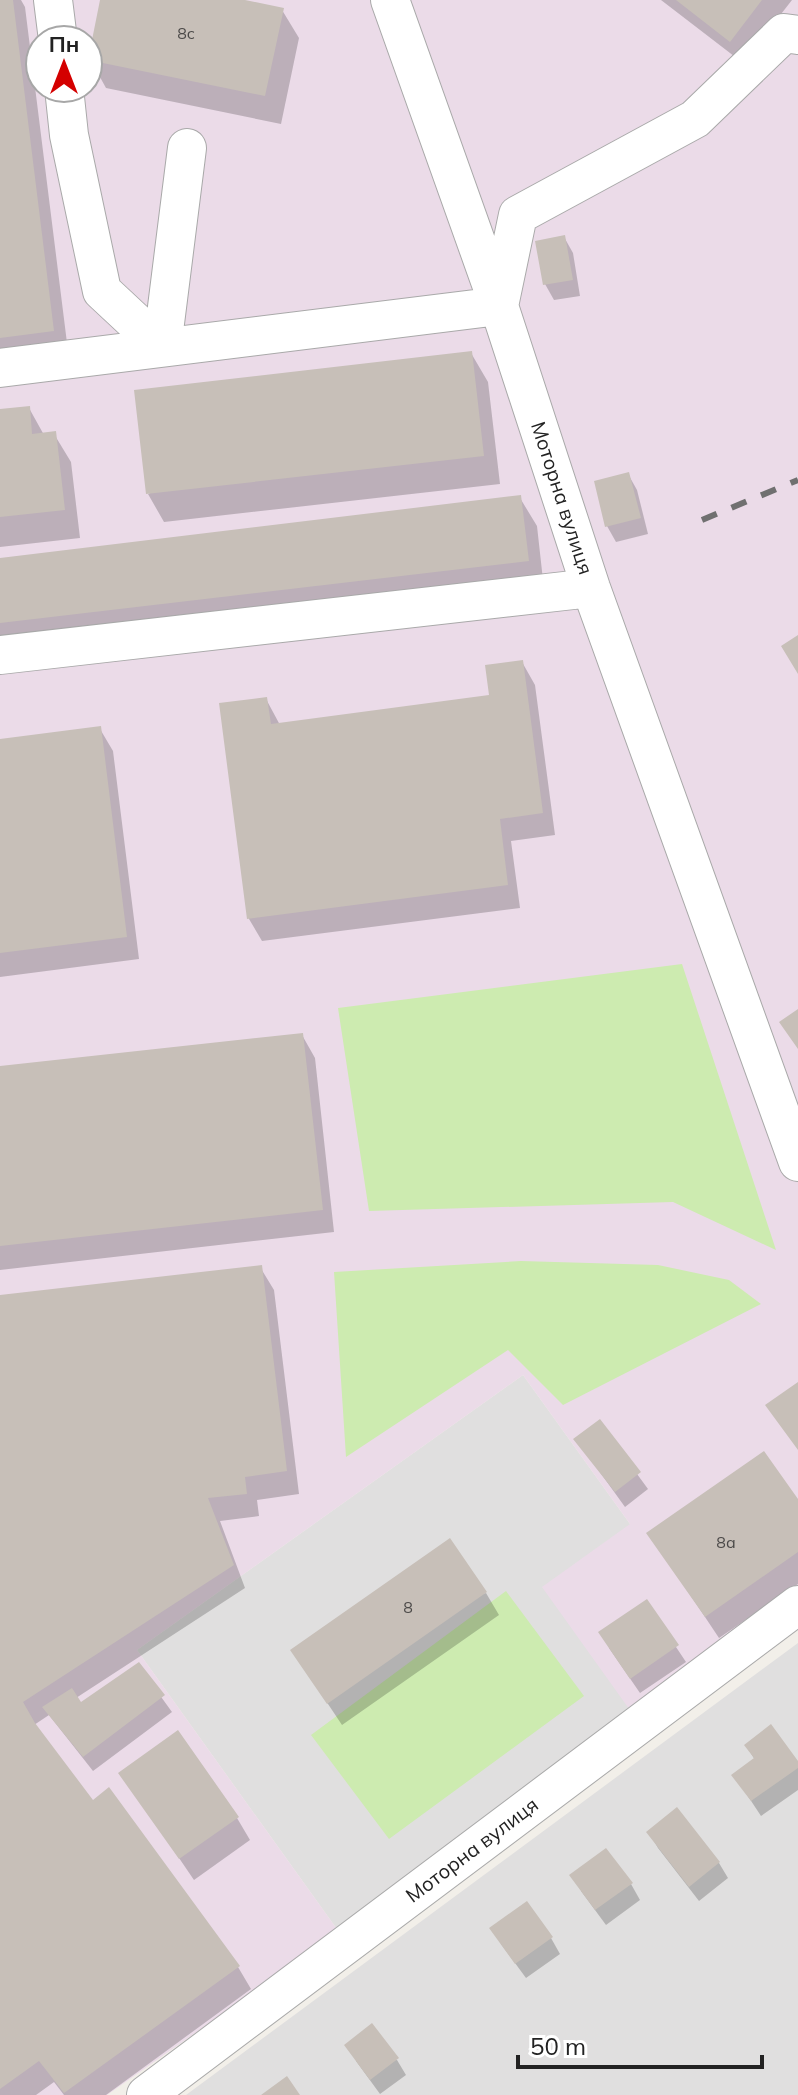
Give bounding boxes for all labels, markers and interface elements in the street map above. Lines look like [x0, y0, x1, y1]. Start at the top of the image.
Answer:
house number: 8с [177, 23, 195, 43]
north arrow [24, 24, 104, 104]
text: Пн [49, 30, 79, 58]
street label: Моторна вулиця [526, 418, 599, 577]
house number: 8а [716, 1532, 736, 1552]
house number: 8 [403, 1597, 413, 1617]
street label: Моторна вулиця [401, 1792, 543, 1908]
scale bar [518, 2019, 762, 2069]
text: 50 m [530, 2031, 586, 2061]

